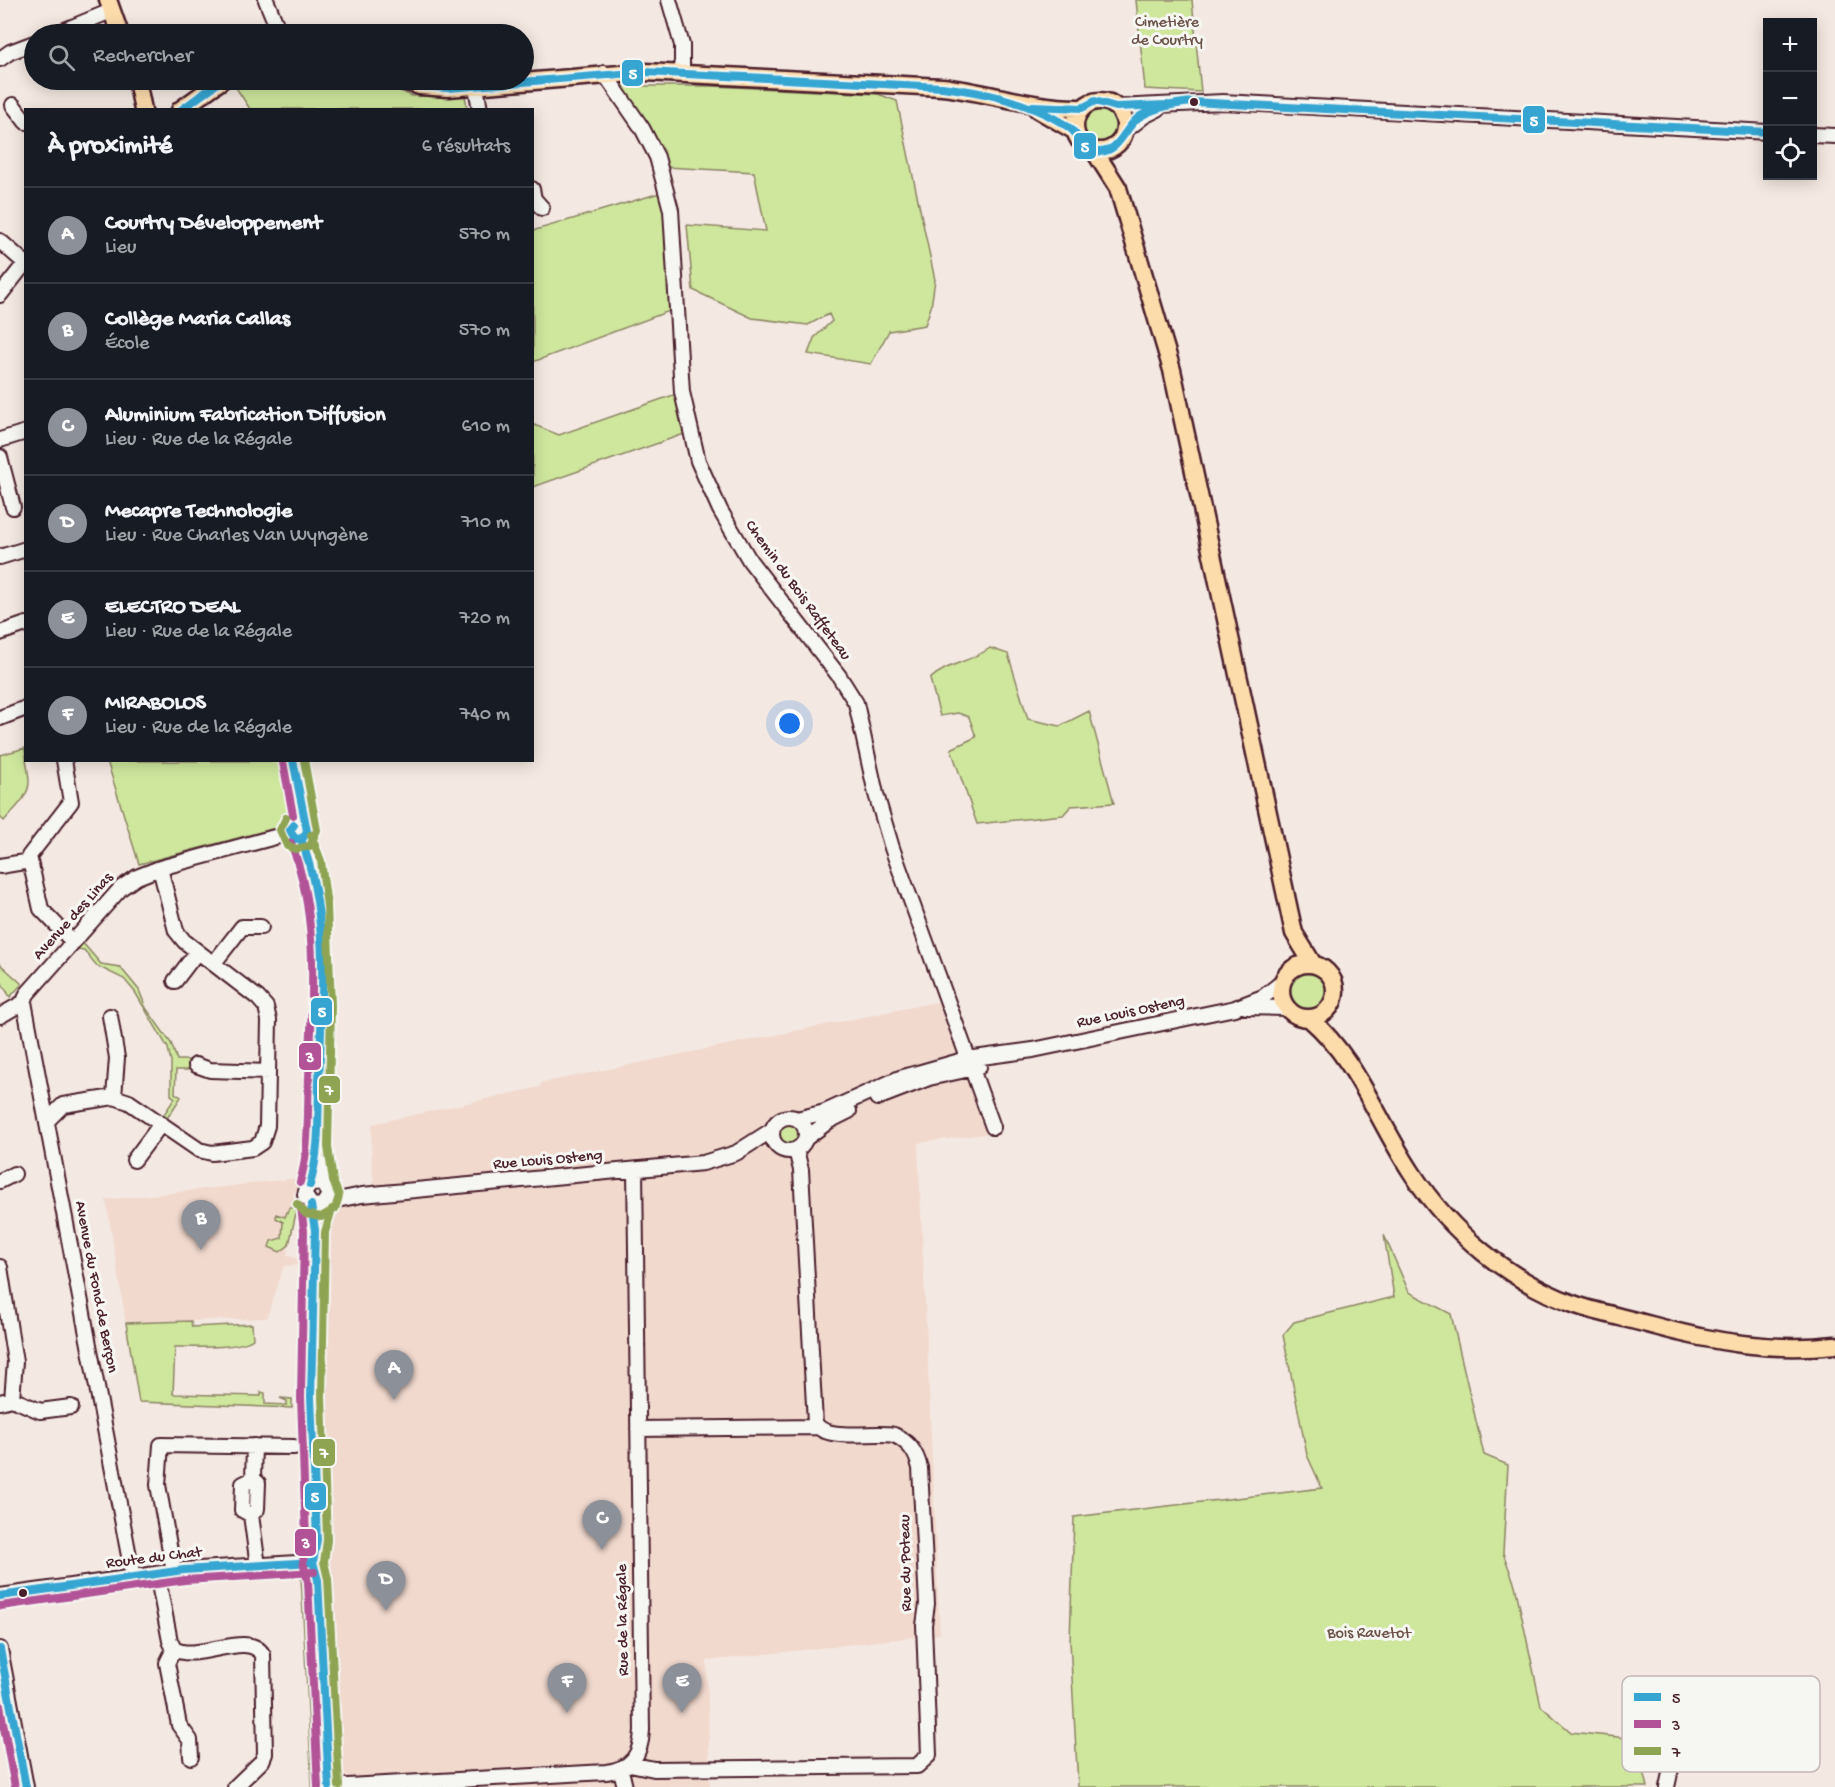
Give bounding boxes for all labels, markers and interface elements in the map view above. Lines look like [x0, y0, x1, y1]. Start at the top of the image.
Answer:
park label: Cimetière de Courtry [1131, 14, 1203, 51]
map controls [1763, 18, 1817, 180]
button: + [1763, 18, 1817, 72]
search box [24, 24, 534, 90]
icon: search [45, 41, 78, 74]
text: Rechercher [93, 44, 193, 70]
line badge: 5 [621, 59, 644, 87]
text: 5 [629, 67, 638, 86]
button: − [1763, 72, 1817, 126]
unlabelled marker [1188, 96, 1200, 108]
line badge: 5 [1522, 105, 1546, 134]
text: 5 [1530, 114, 1539, 133]
button: locate [1763, 126, 1817, 180]
text: À proximité [48, 132, 172, 163]
line badge: 5 [1073, 132, 1097, 160]
text: 6 résultats [422, 136, 510, 159]
text: 5 [1081, 140, 1090, 159]
text: Courtry Développement [105, 211, 322, 237]
text: A [62, 224, 73, 247]
text: 570 m [459, 224, 510, 247]
text: Lieu [105, 237, 136, 260]
text: Collège Maria Callas [105, 307, 290, 333]
text: B [62, 320, 73, 343]
text: 570 m [459, 320, 510, 343]
text: École [105, 333, 149, 356]
text: Aluminium Fabrication Diffusion [105, 403, 386, 429]
text: C [62, 416, 73, 439]
text: 610 m [461, 416, 510, 439]
text: Lieu · Rue de la Régale [105, 429, 292, 452]
text: Mecapre Technologie [105, 499, 292, 525]
text: D [61, 512, 74, 535]
text: 710 m [461, 512, 510, 535]
street label: Chemin du Bois Raffeteau [740, 517, 855, 665]
text: Lieu · Rue Charles Van Wyngène [105, 525, 368, 548]
text: ELECTRO DEAL [105, 595, 240, 621]
text: E [61, 608, 74, 631]
text: 720 m [460, 608, 510, 631]
text: Lieu · Rue de la Régale [105, 621, 292, 644]
text: MIRABOLOS [105, 691, 206, 717]
text: F [62, 704, 73, 727]
text: 740 m [460, 704, 510, 727]
your location [775, 709, 804, 738]
text: Lieu · Rue de la Régale [105, 717, 292, 740]
street label: Avenue des Linas [30, 869, 119, 965]
street label: Rue Louis Osteng [1075, 992, 1187, 1034]
line badge: 5 [310, 997, 333, 1026]
text: 5 [318, 1005, 327, 1024]
line badge: 3 [298, 1042, 322, 1071]
text: 3 [305, 1050, 314, 1069]
line badge: 7 [318, 1075, 341, 1104]
text: 7 [324, 1083, 334, 1102]
street label: Rue Louis Osteng [492, 1147, 604, 1175]
street label: Avenue du Fond de Berçon [69, 1199, 121, 1375]
pin: B [182, 1200, 220, 1250]
pin: A [374, 1350, 414, 1400]
line badge: 7 [312, 1438, 336, 1467]
text: 7 [319, 1446, 329, 1465]
line badge: 5 [304, 1482, 327, 1511]
text: 5 [311, 1490, 320, 1509]
pin: C [582, 1500, 622, 1550]
street label: Rue du Poteau [897, 1514, 917, 1612]
line badge: 3 [294, 1528, 317, 1557]
text: 3 [301, 1536, 310, 1555]
street label: Route du Chat [105, 1544, 204, 1574]
pin: D [366, 1562, 406, 1611]
street label: Rue de la Régale [614, 1563, 634, 1676]
unlabelled marker [17, 1587, 29, 1599]
park label: Bois Ravetot [1326, 1625, 1412, 1644]
pin: F [548, 1664, 586, 1713]
pin: E [662, 1664, 702, 1713]
legend [1622, 1676, 1820, 1772]
text: 5 [1672, 1691, 1680, 1710]
text: 3 [1671, 1718, 1680, 1737]
text: 7 [1671, 1745, 1681, 1764]

